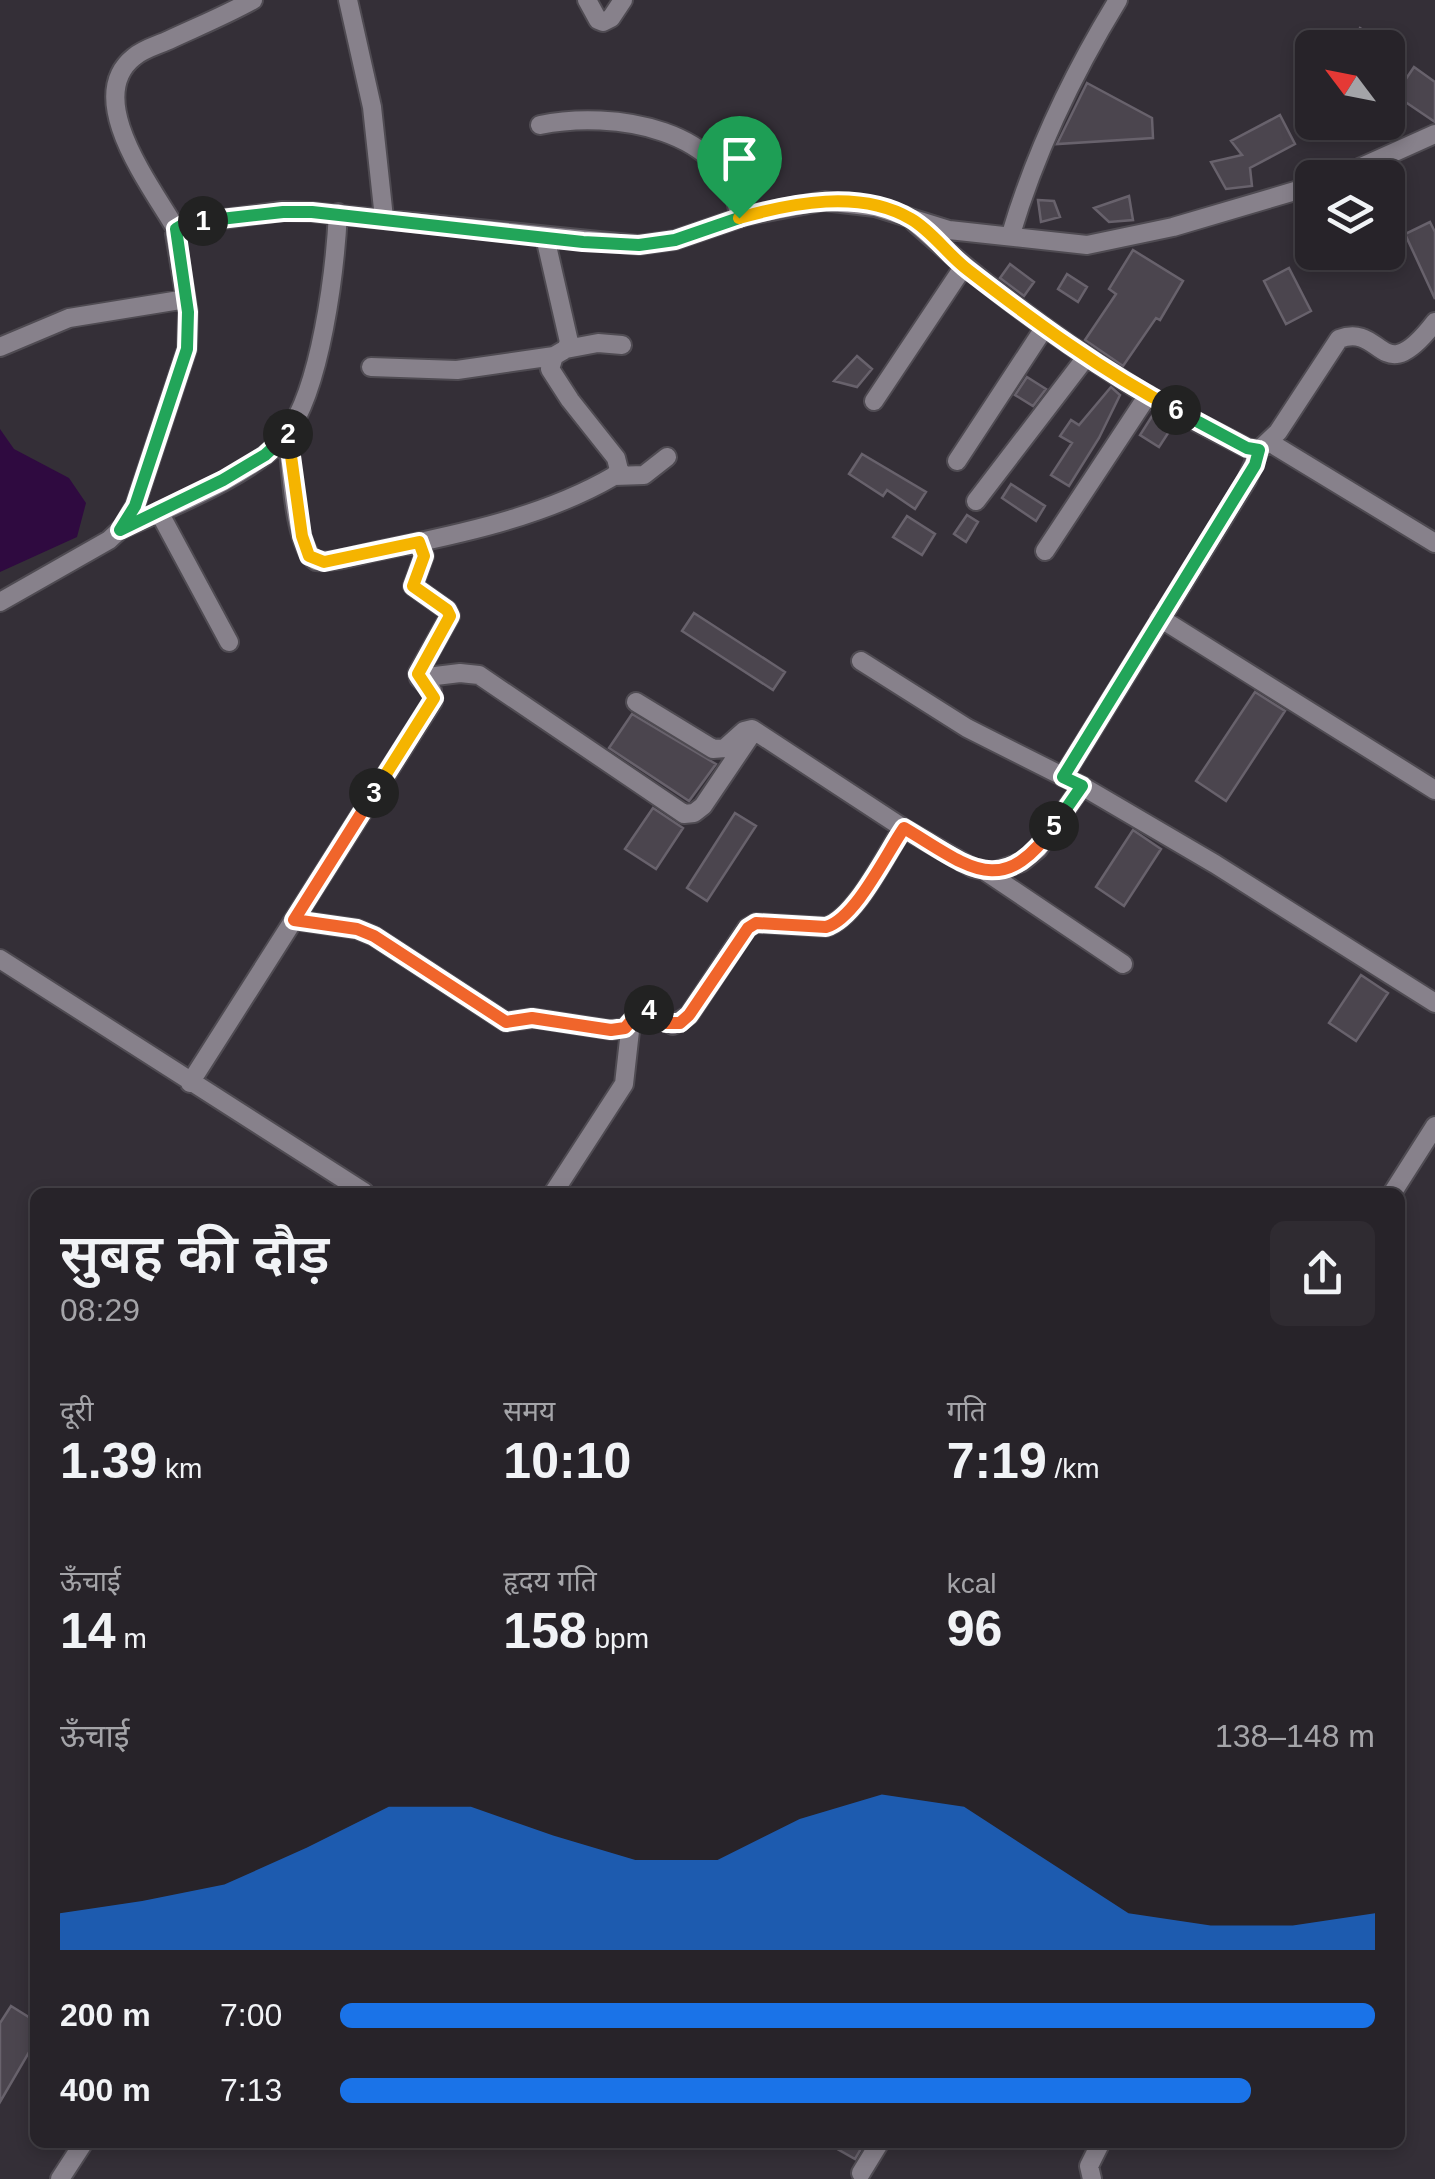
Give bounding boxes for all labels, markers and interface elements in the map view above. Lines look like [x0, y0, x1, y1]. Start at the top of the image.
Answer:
north arrow [1295, 30, 1405, 140]
map controls [1295, 30, 1405, 270]
pin [697, 116, 782, 219]
icon: arrive [712, 131, 767, 186]
button: layers [1295, 160, 1405, 270]
pin: 1 [178, 196, 228, 246]
text: 1 [195, 205, 211, 236]
pin: 6 [1151, 385, 1201, 435]
text: 6 [1168, 394, 1184, 425]
pin: 2 [263, 409, 313, 459]
text: 2 [280, 418, 296, 449]
pin: 3 [349, 768, 399, 818]
text: 3 [366, 777, 382, 808]
pin: 5 [1029, 801, 1079, 851]
text: 5 [1046, 810, 1062, 841]
pin: 4 [624, 985, 674, 1035]
text: 4 [641, 994, 657, 1025]
button: share [1270, 1221, 1375, 1326]
text: सुबह की दौड़ [60, 1223, 329, 1285]
text: 08:29 [60, 1292, 140, 1328]
text: दूरी [60, 1396, 94, 1427]
text: समय [503, 1396, 555, 1427]
text: गति [947, 1396, 986, 1427]
text: 1.39 [60, 1433, 157, 1489]
text: 10:10 [503, 1433, 631, 1489]
text: 7:19 [947, 1433, 1047, 1489]
text: km [157, 1453, 202, 1484]
text: /km [1047, 1453, 1100, 1484]
text: ऊँचाई [60, 1566, 121, 1597]
text: हृदय गति [503, 1566, 597, 1597]
text: kcal [947, 1568, 996, 1599]
text: 96 [947, 1601, 1002, 1657]
text: 14 [60, 1603, 116, 1659]
text: 158 [503, 1603, 587, 1659]
text: m [116, 1623, 147, 1654]
text: bpm [587, 1623, 649, 1654]
text: ऊँचाई [60, 1718, 129, 1754]
text: 138–148 m [1215, 1718, 1375, 1754]
text: 200 m [60, 1997, 151, 2033]
text: 7:00 [220, 1997, 282, 2033]
text: 400 m [60, 2072, 151, 2108]
text: 7:13 [220, 2072, 282, 2108]

